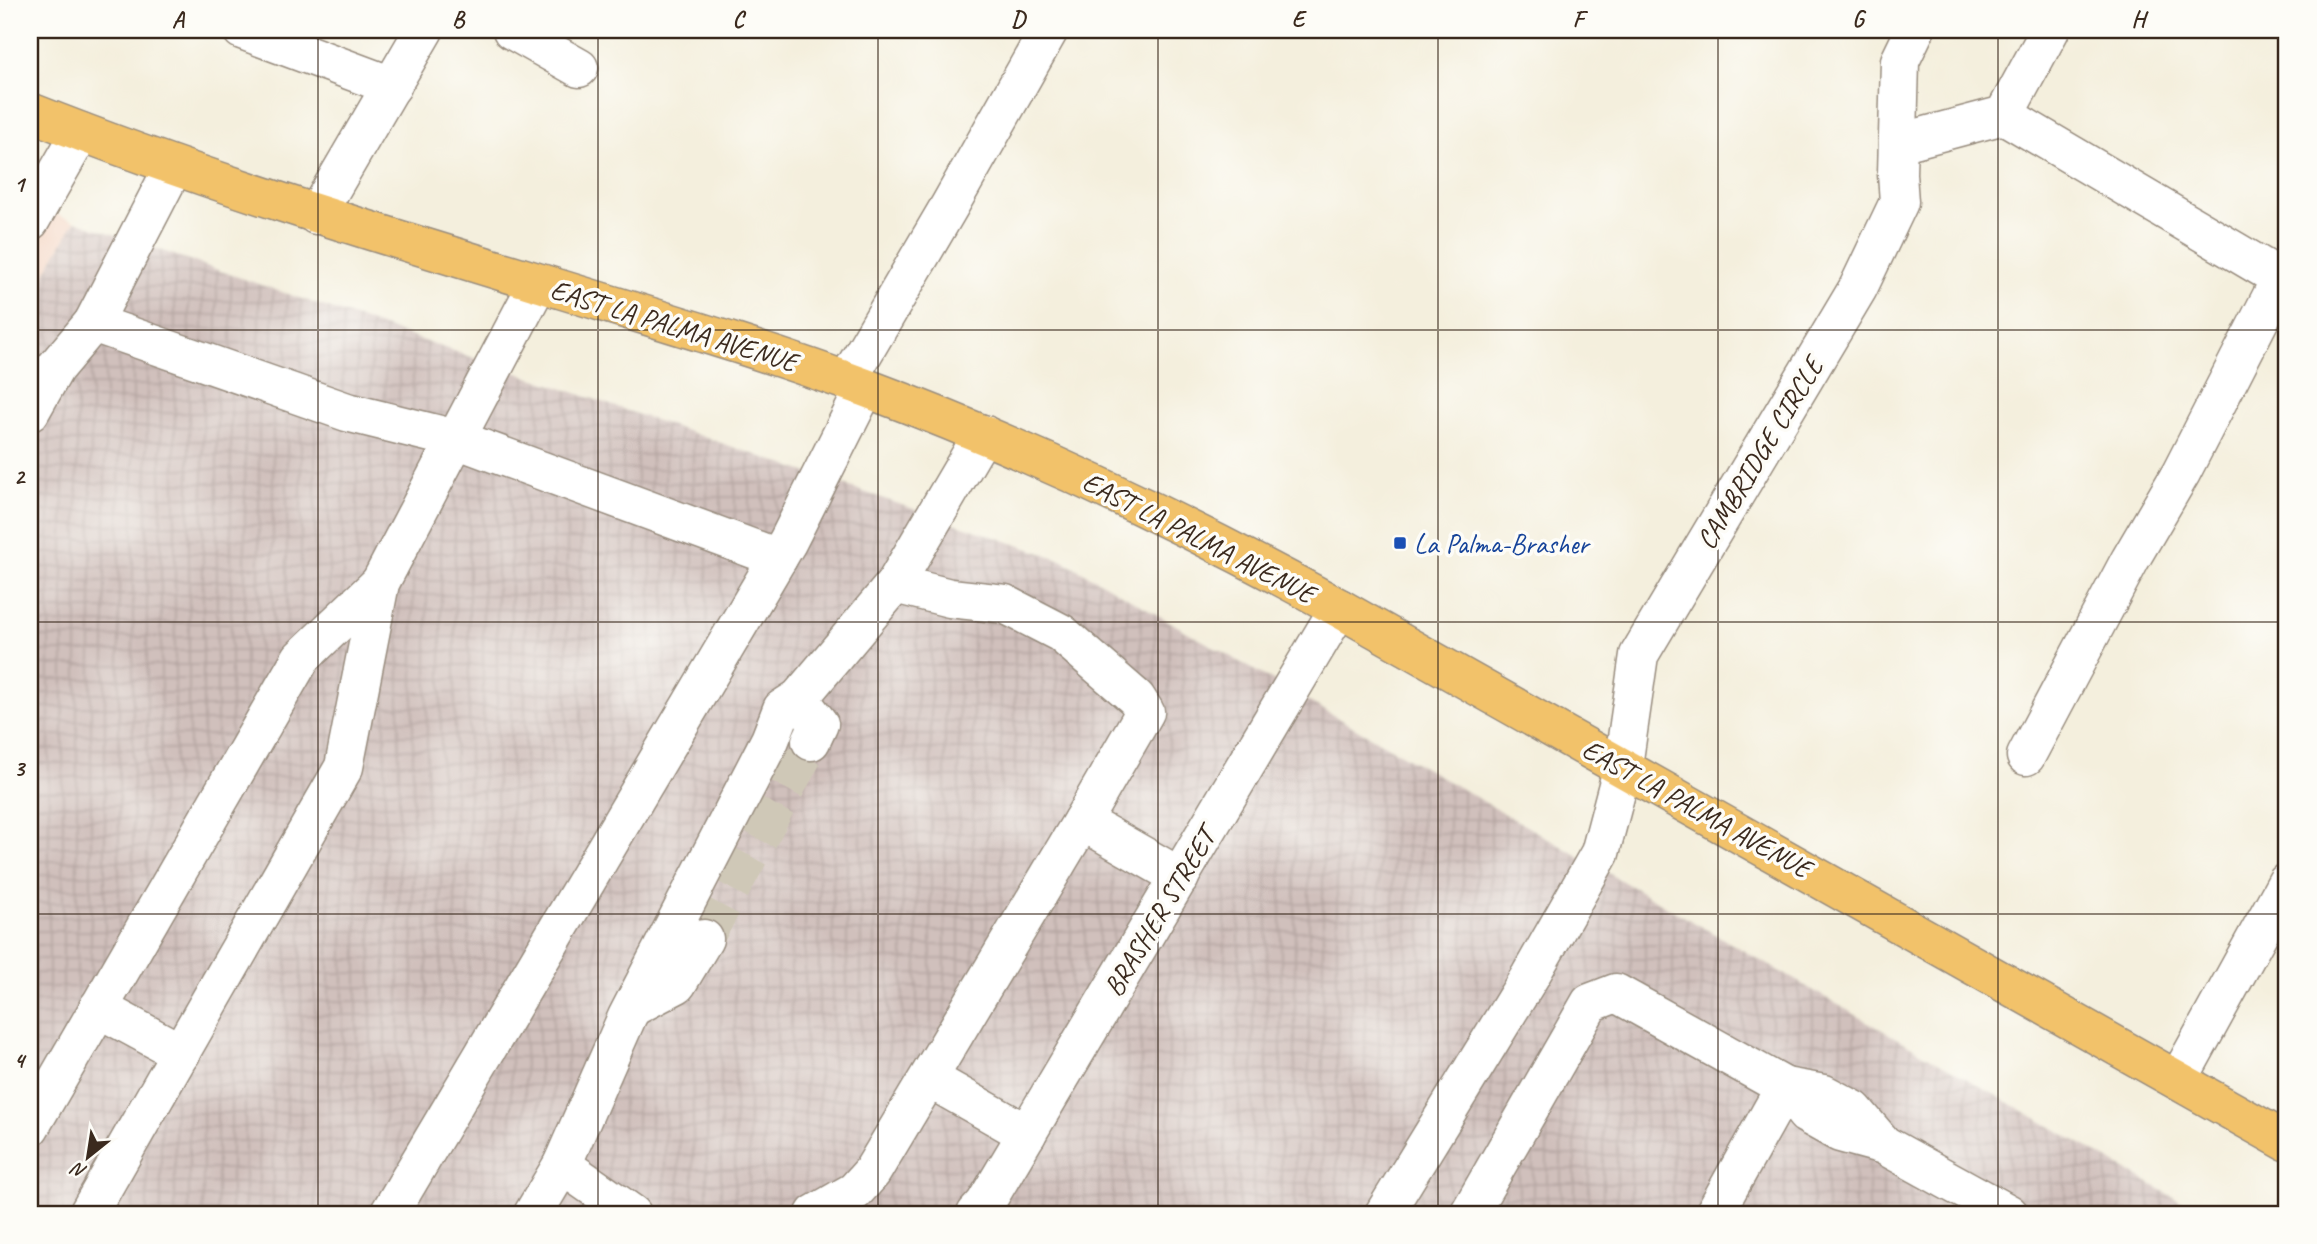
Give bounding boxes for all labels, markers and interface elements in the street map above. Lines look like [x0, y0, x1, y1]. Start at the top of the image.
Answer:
text: A [172, 5, 186, 34]
text: B [452, 5, 466, 34]
text: C [733, 5, 747, 34]
text: D [1011, 5, 1027, 34]
text: E [1292, 5, 1308, 34]
text: F [1573, 5, 1589, 34]
text: G [1852, 5, 1867, 34]
text: H [2131, 5, 2149, 34]
text: 1 [14, 170, 27, 199]
street label: EAST LA PALMA AVENUE [546, 271, 805, 381]
street label: CAMBRIDGE CIRCLE [1688, 348, 1832, 555]
text: 2 [14, 462, 27, 491]
street label: EAST LA PALMA AVENUE [1077, 464, 1324, 613]
place label: La Palma-Brasher [1414, 526, 1591, 561]
marker: La Palma-Brasher [1392, 535, 1408, 551]
street label: EAST LA PALMA AVENUE [1576, 731, 1820, 888]
text: 3 [14, 754, 27, 783]
street label: BRASHER STREET [1096, 816, 1227, 1002]
text: 4 [14, 1046, 27, 1075]
north arrow [52, 1122, 122, 1192]
text: N [66, 1156, 91, 1184]

